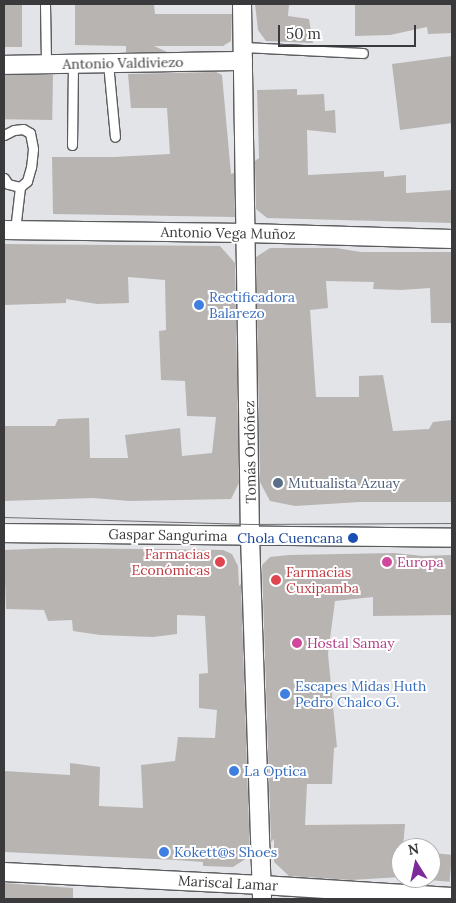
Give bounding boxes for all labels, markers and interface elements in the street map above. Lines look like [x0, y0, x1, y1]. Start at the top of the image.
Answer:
scale bar [281, 15, 418, 47]
text: 50 m [286, 24, 321, 43]
street label: Antonio Valdiviezo [62, 54, 184, 72]
street label: Antonio Vega Muñoz [160, 223, 296, 243]
place label: Rectificadora Balarezo [209, 289, 295, 322]
marker: Rectificadora Balarezo [193, 299, 205, 311]
street label: Tomás Ordóñez [241, 400, 259, 504]
place label: Mutualista Azuay [288, 475, 400, 491]
marker: Mutualista Azuay [272, 477, 284, 489]
street label: Gaspar Sangurima [108, 526, 228, 544]
place label: Chola Cuencana [237, 530, 343, 546]
marker: Chola Cuencana [347, 532, 359, 544]
place label: Farmacias Económicas [131, 546, 210, 578]
place label: Europa [397, 554, 444, 570]
marker: Farmacias Económicas [214, 556, 226, 568]
marker: Europa [381, 556, 393, 568]
place label: Farmacias Cuxipamba [286, 564, 359, 596]
marker: Farmacias Cuxipamba [270, 574, 282, 586]
place label: Hostal Samay [307, 635, 395, 651]
marker: Hostal Samay [291, 637, 303, 649]
place label: Escapes Midas Huth Pedro Chalco G. [295, 678, 426, 710]
marker: Escapes Midas Huth Pedro Chalco G. [279, 688, 291, 700]
place label: La Optica [244, 763, 307, 779]
marker: La Optica [228, 765, 240, 777]
north arrow [391, 838, 441, 888]
text: N [407, 839, 420, 859]
place label: Kokett@s Shoes [174, 844, 277, 860]
marker: Kokett@s Shoes [158, 846, 170, 858]
street label: Mariscal Lamar [178, 872, 278, 894]

